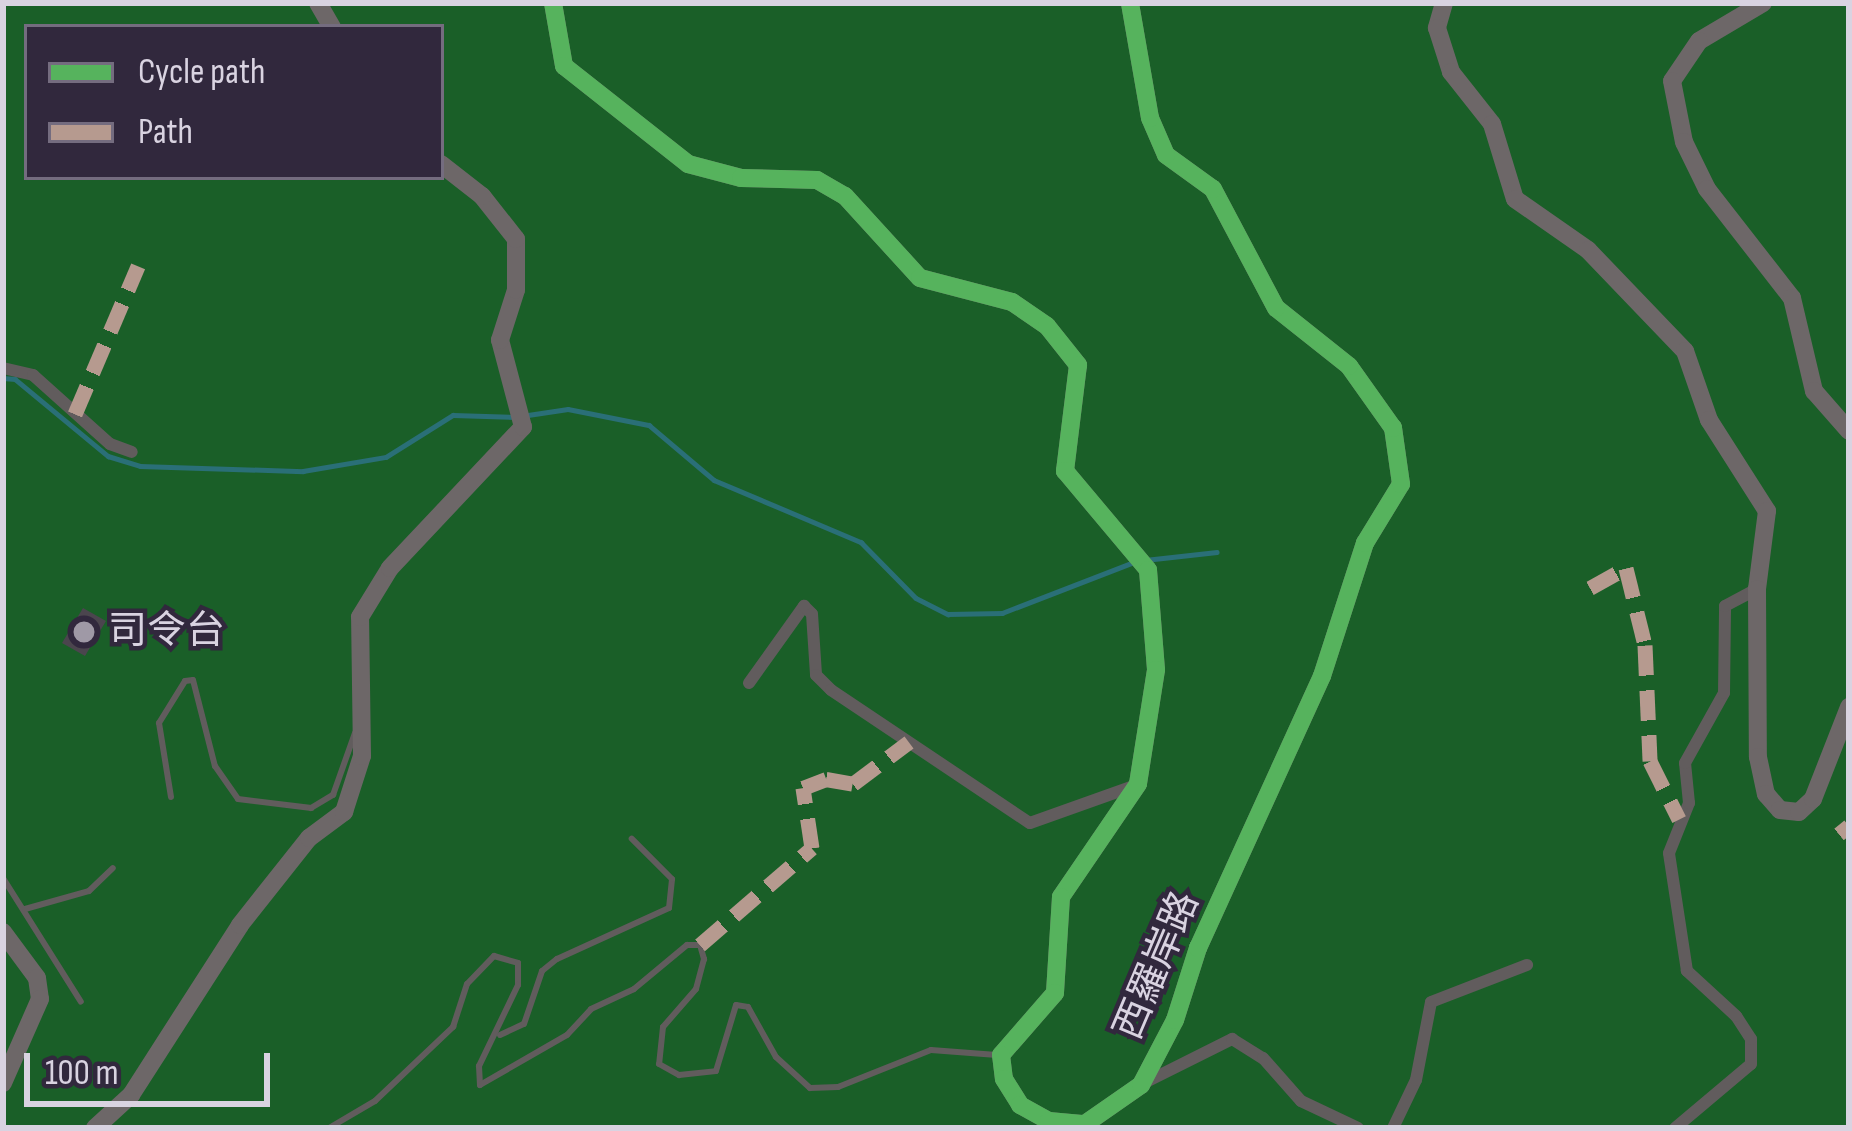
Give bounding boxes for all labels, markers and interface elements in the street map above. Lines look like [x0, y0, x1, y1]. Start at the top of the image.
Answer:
legend [24, 24, 444, 180]
text: Cycle path [138, 51, 265, 94]
text: Path [138, 111, 193, 154]
place label: 司令台 [108, 609, 225, 655]
marker: 司令台 [71, 619, 97, 645]
street label: 西羅岸路 [1106, 885, 1210, 1047]
scale bar [30, 1029, 276, 1103]
text: 100 m [45, 1052, 119, 1095]

